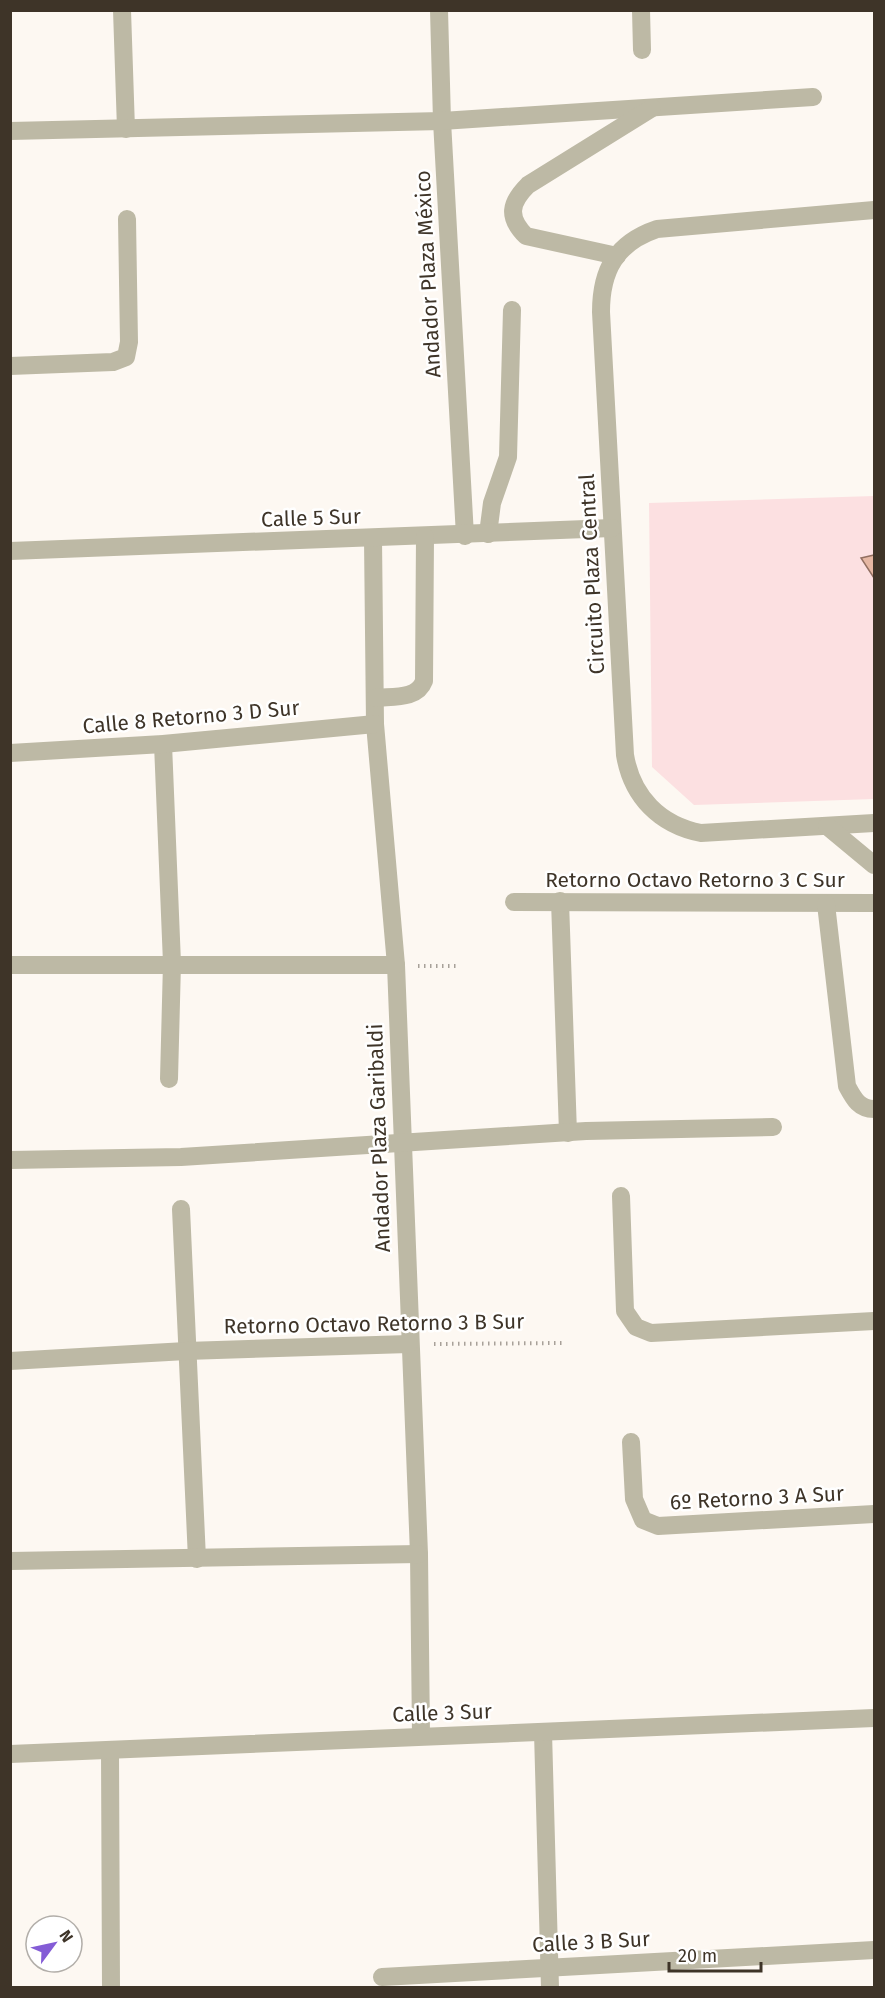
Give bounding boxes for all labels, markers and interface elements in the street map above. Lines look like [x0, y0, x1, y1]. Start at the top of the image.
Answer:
street label: Andador Plaza México [410, 170, 446, 378]
street label: Circuito Plaza Central [574, 473, 610, 675]
street label: Calle 5 Sur [261, 503, 361, 533]
street label: Calle 8 Retorno 3 D Sur [81, 695, 301, 739]
street label: Retorno Octavo Retorno 3 C Sur [545, 867, 845, 893]
street label: Andador Plaza Garibaldi [362, 1023, 396, 1253]
street label: Retorno Octavo Retorno 3 B Sur [224, 1308, 524, 1340]
street label: 6º Retorno 3 A Sur [669, 1480, 845, 1516]
street label: Calle 3 Sur [392, 1698, 492, 1728]
north arrow [24, 1914, 84, 1974]
text: N [55, 1926, 77, 1946]
street label: Calle 3 B Sur [531, 1926, 651, 1958]
scale bar [669, 1935, 760, 1973]
text: 20 m [678, 1945, 717, 1967]

